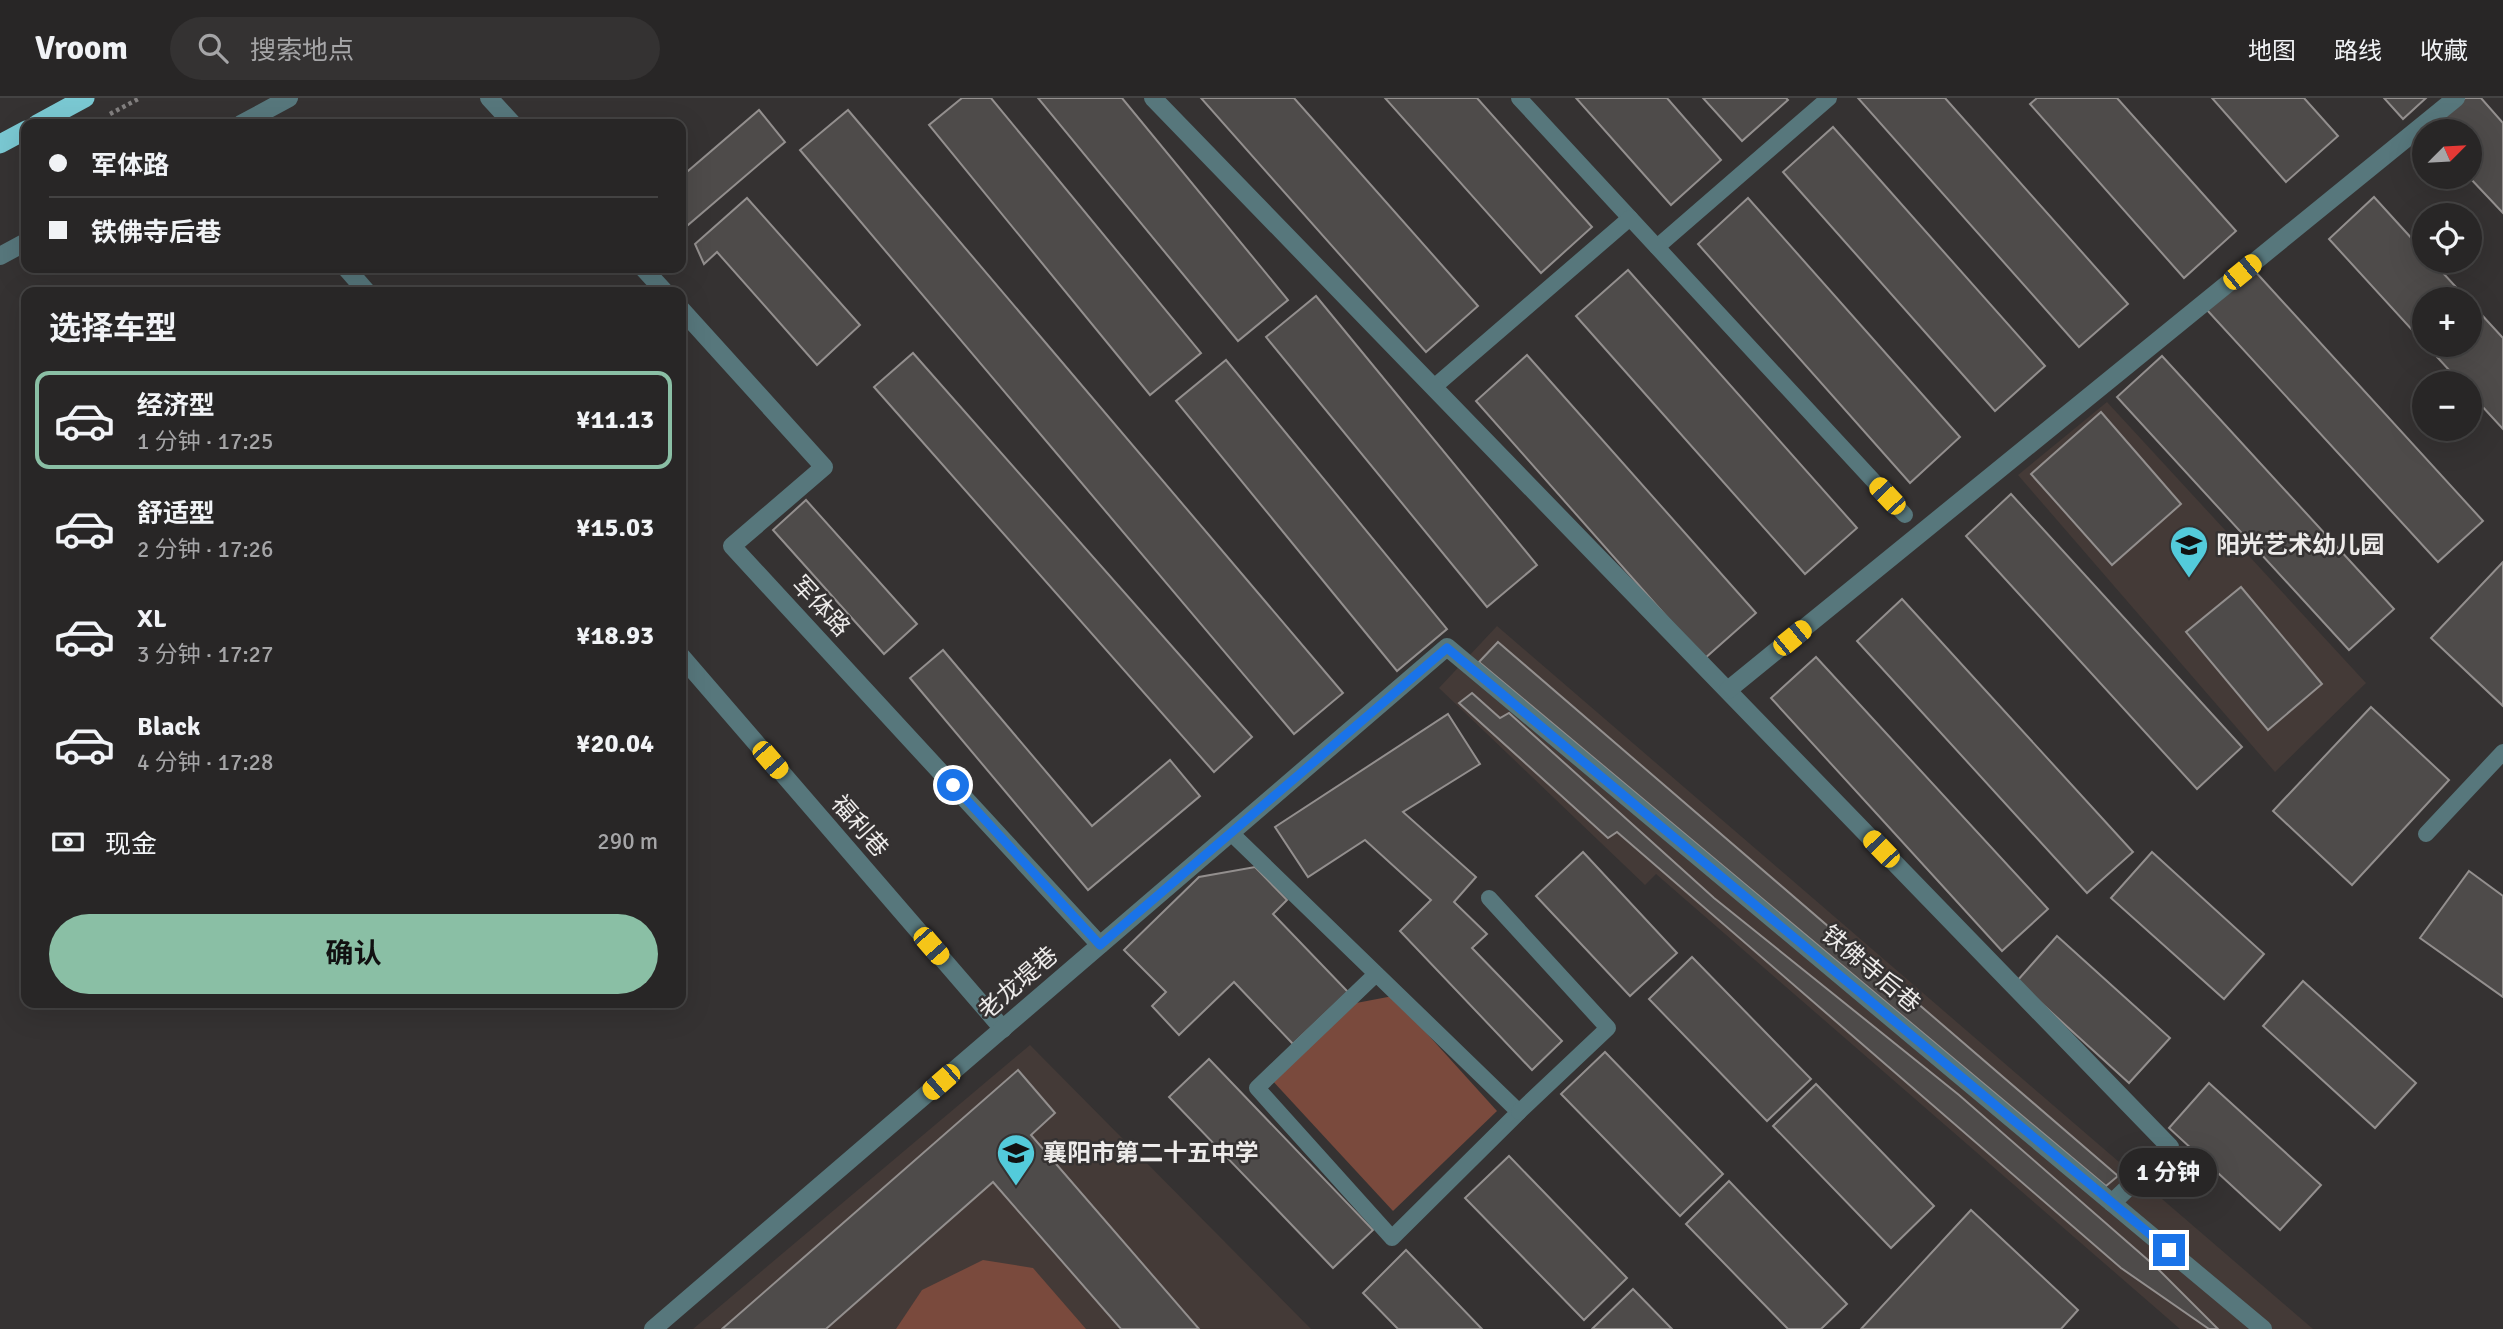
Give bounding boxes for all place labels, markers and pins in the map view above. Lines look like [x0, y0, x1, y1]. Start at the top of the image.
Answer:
school or university icon: 阳光艺术幼儿园 [2168, 524, 2210, 579]
place label: 阳光艺术幼儿园 [2216, 530, 2384, 560]
school or university icon: 襄阳市第二十五中学 [995, 1132, 1037, 1187]
place label: 襄阳市第二十五中学 [1043, 1138, 1259, 1168]

